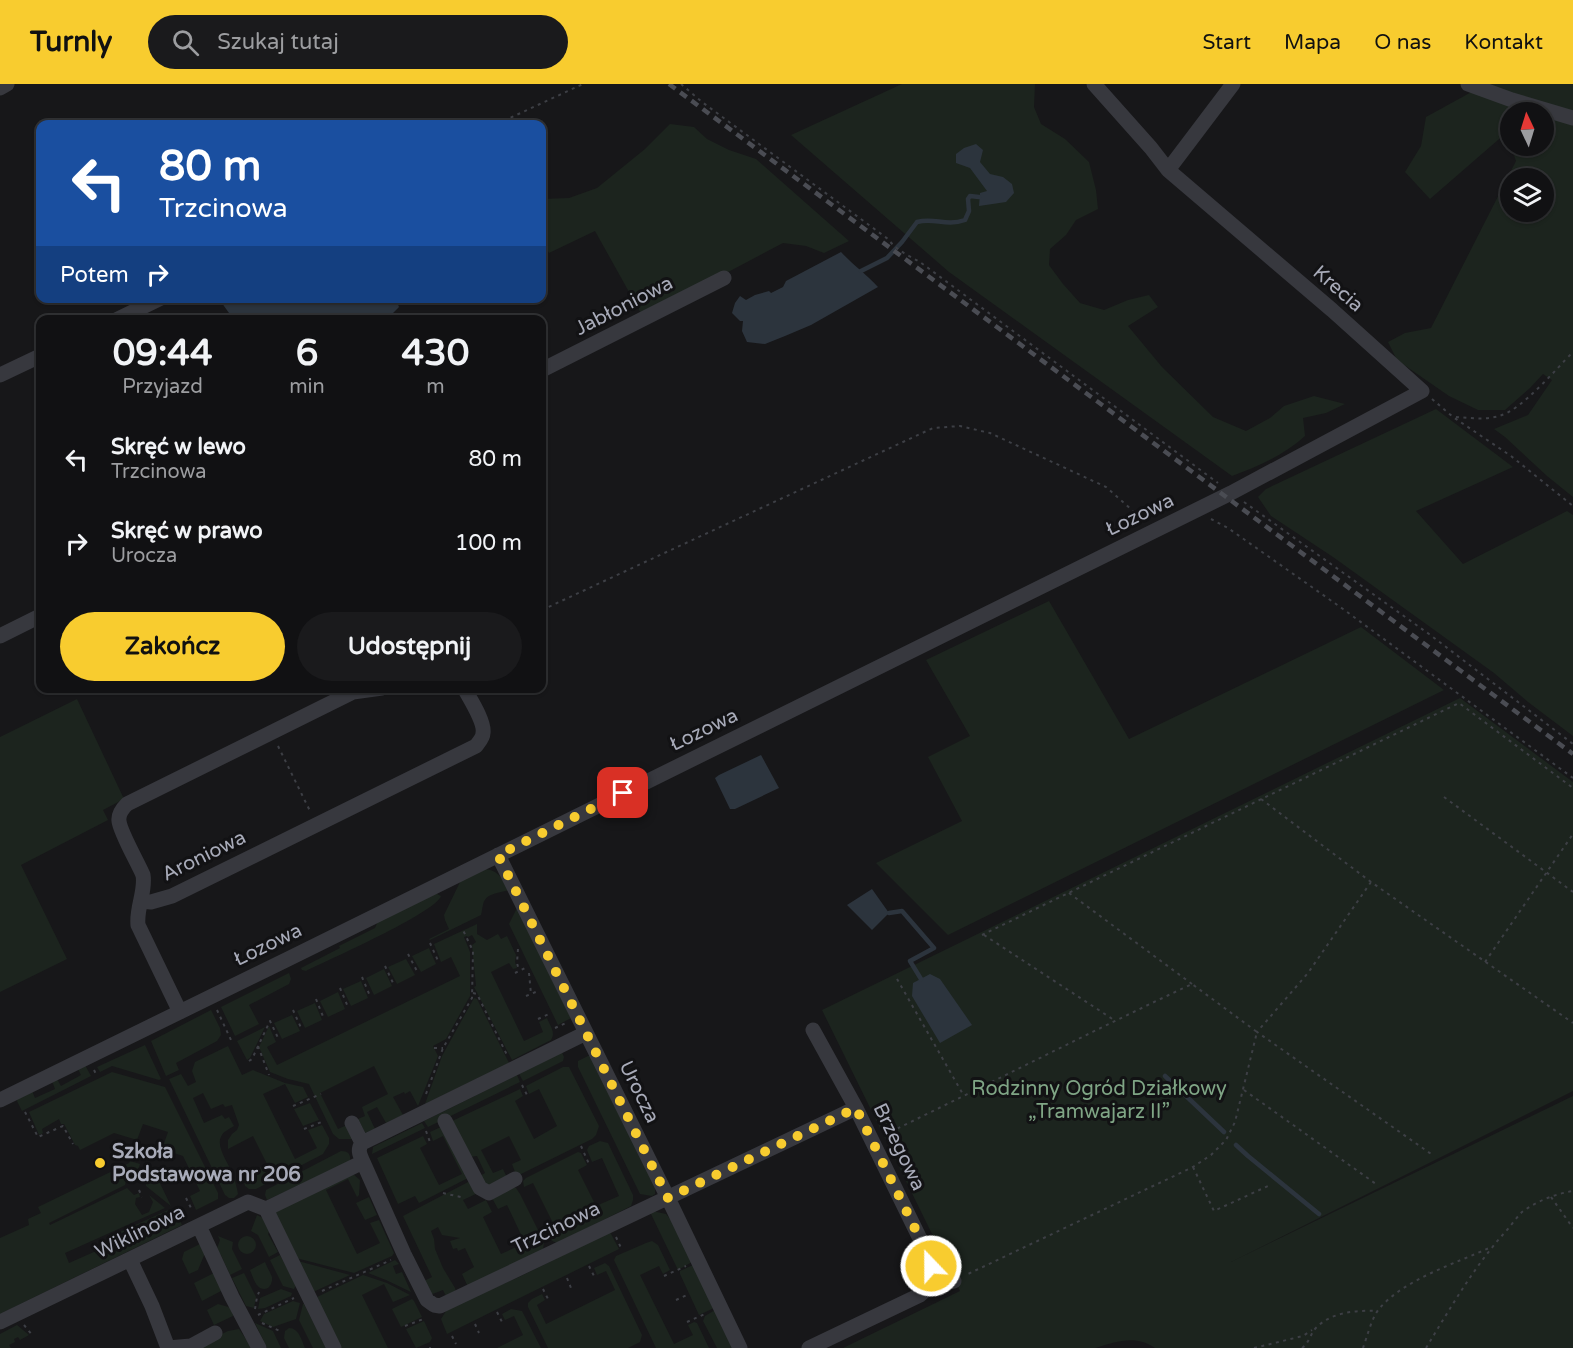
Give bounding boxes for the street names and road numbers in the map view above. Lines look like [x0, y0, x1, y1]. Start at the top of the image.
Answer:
street label: Krecia [1308, 261, 1368, 317]
street label: Jabłoniowa [571, 271, 677, 341]
street label: Łozowa [1102, 488, 1178, 542]
street label: Łozowa [666, 703, 742, 757]
street label: Aroniowa [158, 825, 250, 887]
street label: Łozowa [230, 918, 306, 972]
street label: Urocza [614, 1057, 664, 1127]
street label: Brzegowa [868, 1099, 930, 1195]
street label: Trzcinowa [508, 1196, 604, 1260]
street label: Wiklinowa [91, 1200, 189, 1264]

